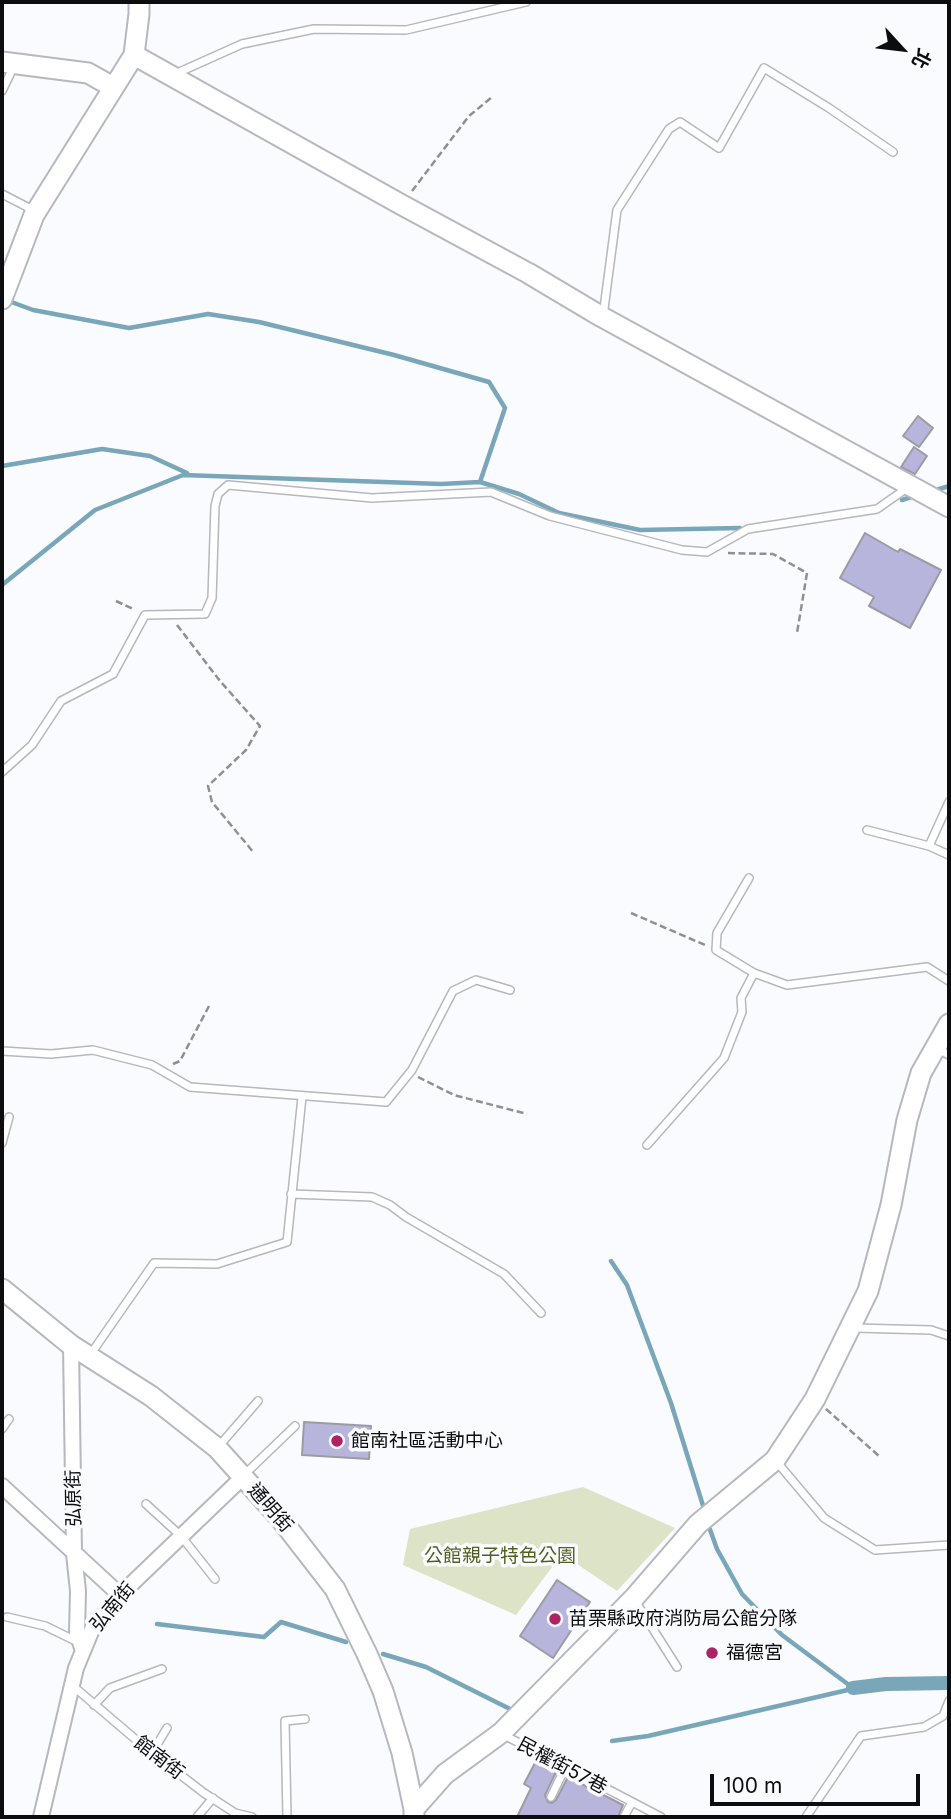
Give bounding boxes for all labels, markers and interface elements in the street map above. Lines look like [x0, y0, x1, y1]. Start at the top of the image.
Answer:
north arrow [867, 14, 937, 84]
text: 北 [907, 45, 936, 72]
place label: 館南社區活動中心 [351, 1430, 503, 1452]
marker: 館南社區活動中心 [329, 1433, 345, 1449]
street label: 弘原街 [62, 1469, 86, 1527]
street label: 通明街 [243, 1479, 297, 1537]
park label: 公館親子特色公園 [424, 1545, 576, 1567]
street label: 弘南街 [86, 1578, 140, 1636]
place label: 苗栗縣政府消防局公館分隊 [569, 1608, 797, 1630]
marker: 苗栗縣政府消防局公館分隊 [547, 1611, 563, 1627]
place label: 福德宮 [726, 1642, 783, 1664]
marker: 福德宮 [704, 1645, 720, 1661]
street label: 館南街 [130, 1731, 188, 1785]
street label: 民權街57巷 [513, 1733, 611, 1799]
scale bar [713, 1759, 923, 1803]
text: 100 m [723, 1773, 782, 1798]

